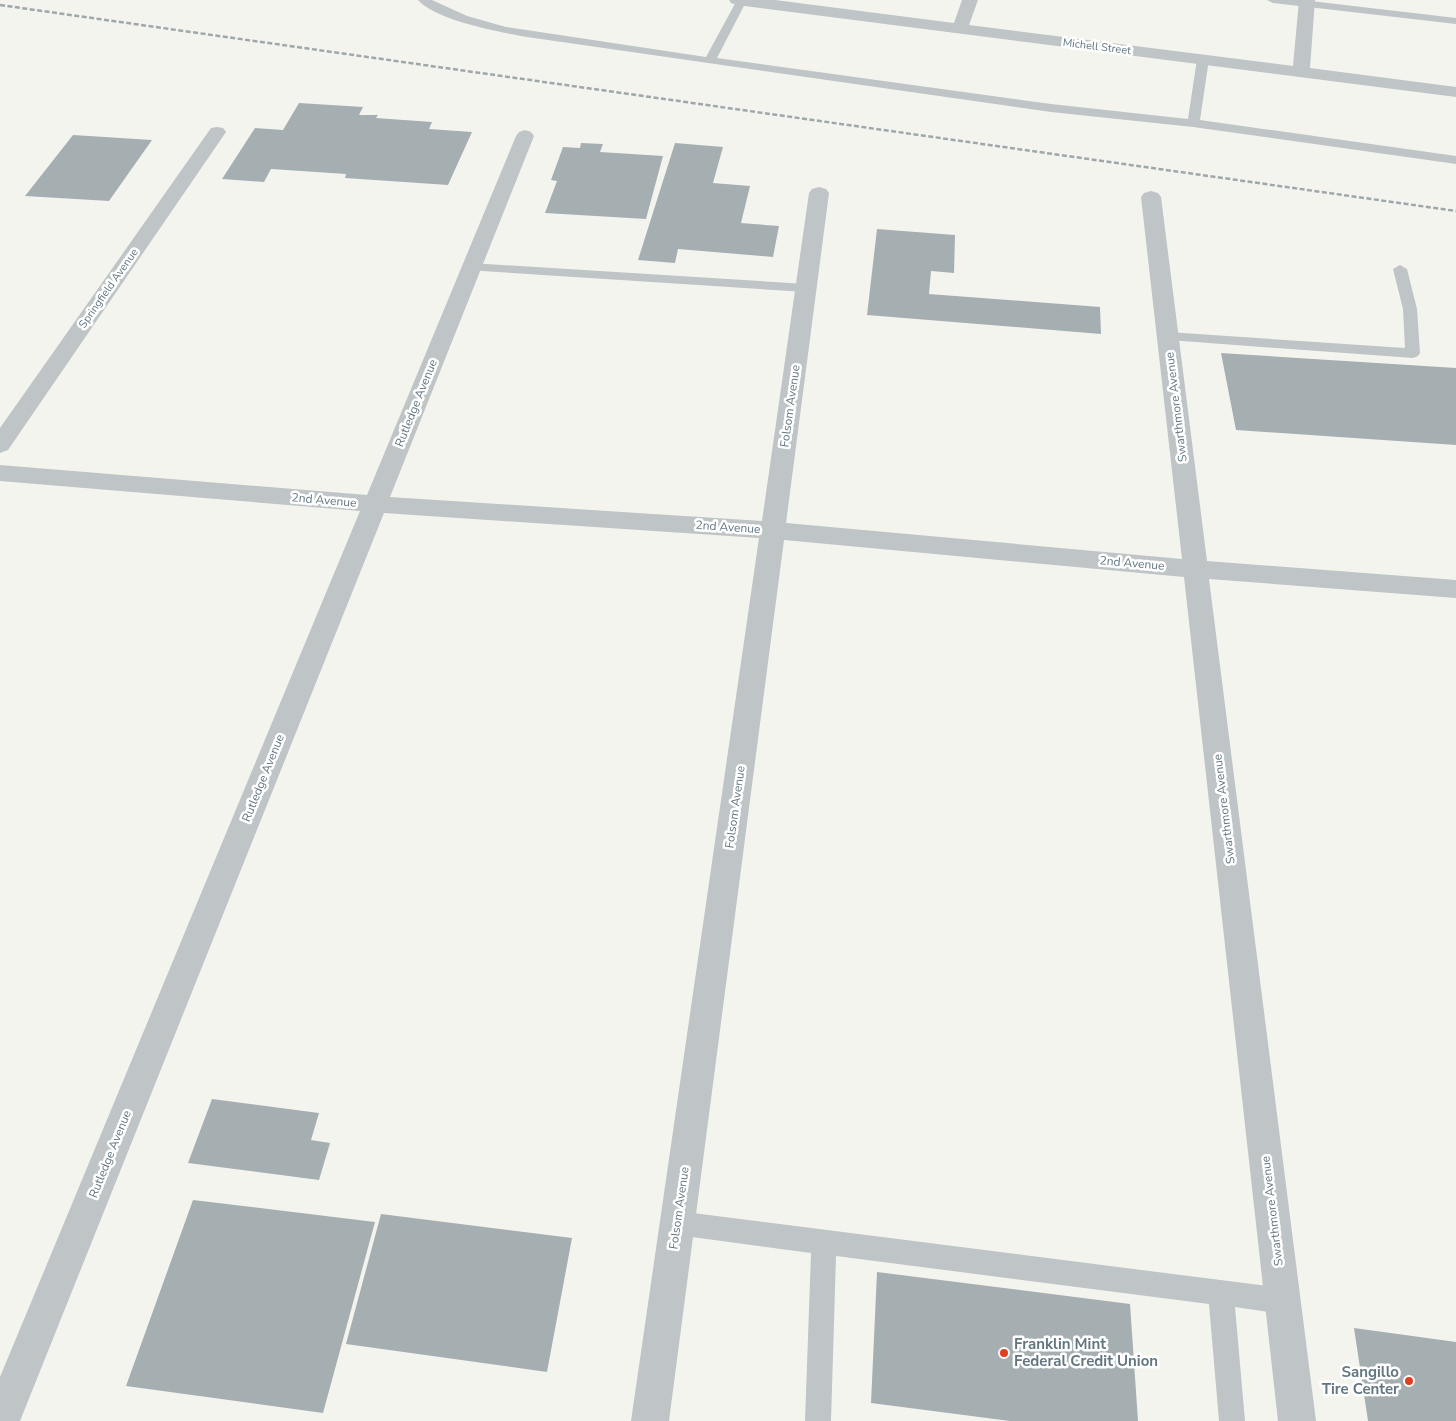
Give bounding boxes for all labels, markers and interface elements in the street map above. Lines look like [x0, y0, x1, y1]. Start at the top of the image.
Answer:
street label: Michell Street [1062, 35, 1132, 58]
street label: Springfield Avenue [75, 245, 142, 331]
street label: Swarthmore Avenue [1161, 351, 1191, 463]
street label: Rutledge Avenue [391, 357, 441, 449]
street label: Folsom Avenue [776, 364, 804, 448]
street label: 2nd Avenue [291, 489, 357, 511]
street label: 2nd Avenue [695, 517, 761, 537]
street label: 2nd Avenue [1099, 552, 1165, 574]
street label: Rutledge Avenue [238, 732, 288, 824]
street label: Swarthmore Avenue [1209, 753, 1239, 865]
street label: Folsom Avenue [721, 765, 749, 849]
street label: Rutledge Avenue [85, 1108, 135, 1200]
street label: Swarthmore Avenue [1257, 1155, 1287, 1267]
street label: Folsom Avenue [665, 1166, 693, 1250]
place label: Franklin Mint Federal Credit Union [1014, 1334, 1158, 1371]
marker: Franklin Mint Federal Credit Union [998, 1347, 1010, 1359]
place label: Sangillo Tire Center [1322, 1362, 1399, 1399]
marker: Sangillo Tire Center [1403, 1375, 1415, 1387]

